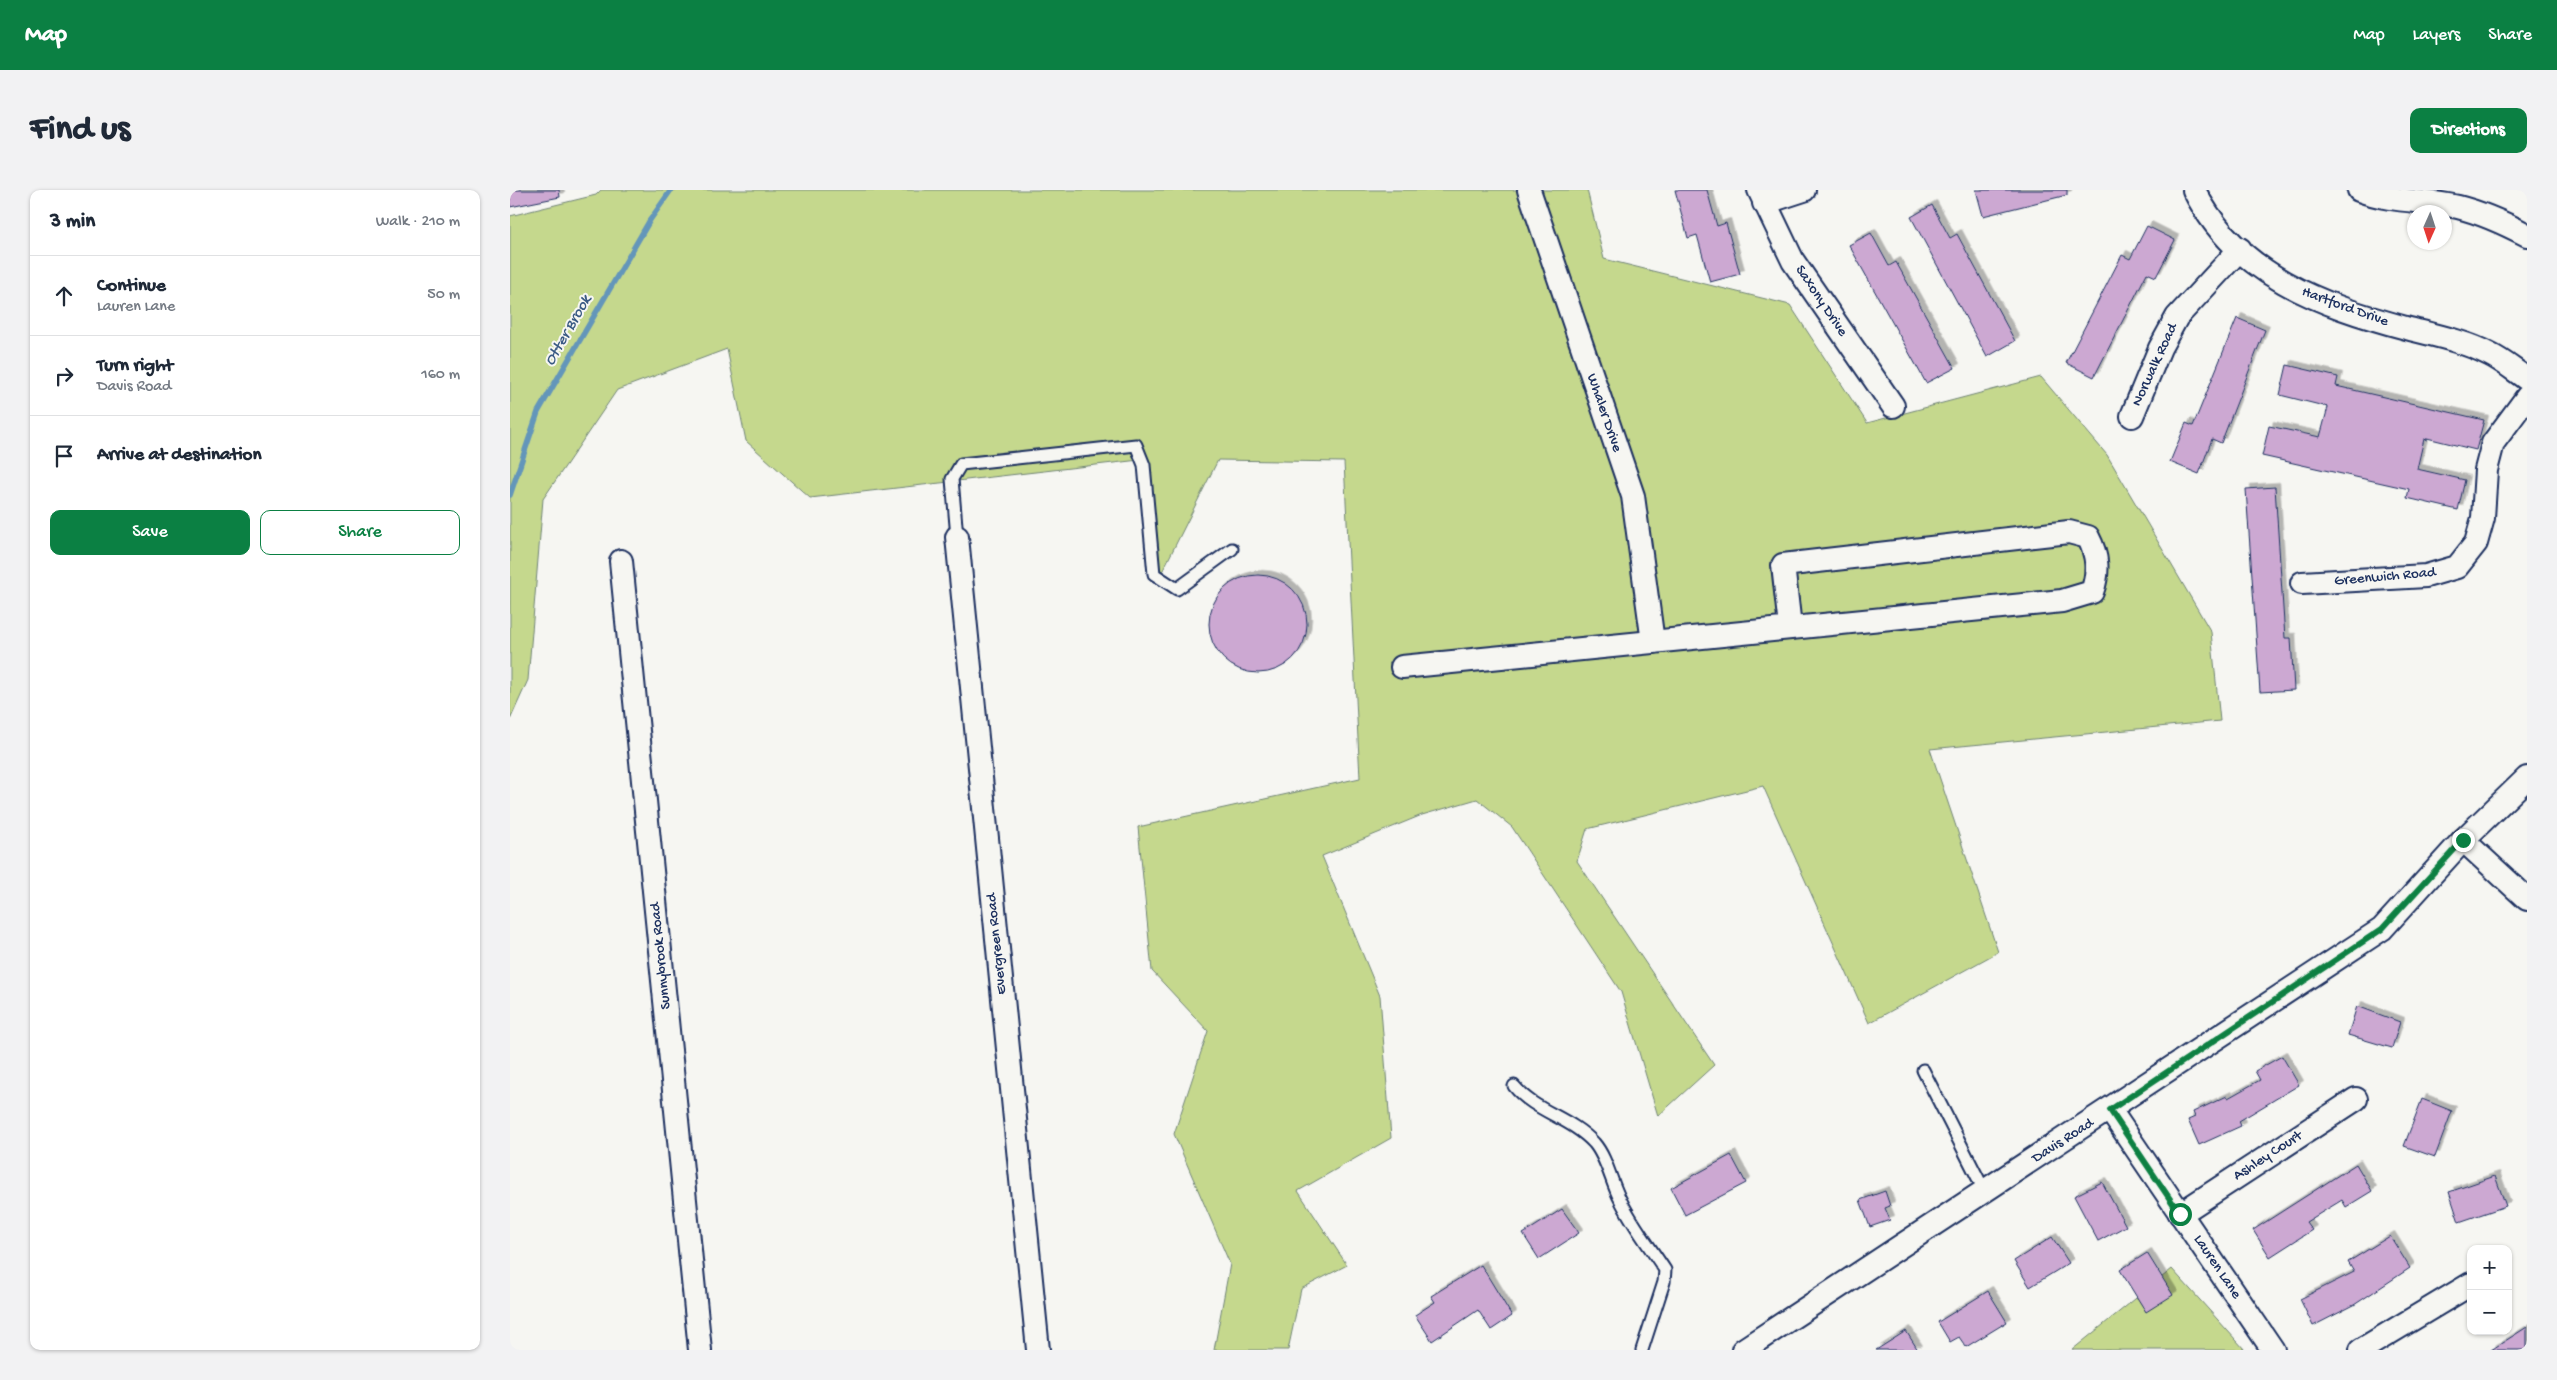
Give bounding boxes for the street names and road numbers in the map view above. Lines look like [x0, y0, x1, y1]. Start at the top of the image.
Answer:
street label: Saxony Drive [1791, 262, 1851, 340]
street label: Hartford Drive [2299, 283, 2391, 331]
street label: Norwalk Road [2128, 320, 2183, 409]
street label: Whaler Drive [1582, 371, 1626, 455]
street label: Greenwich Road [2334, 563, 2438, 590]
street label: Evergreen Road [983, 891, 1011, 996]
street label: Sunnybrook Road [646, 900, 676, 1010]
street label: Davis Road [2028, 1114, 2098, 1168]
street label: Ashley Court [2230, 1126, 2308, 1185]
street label: Lauren Lane [2189, 1232, 2245, 1303]

